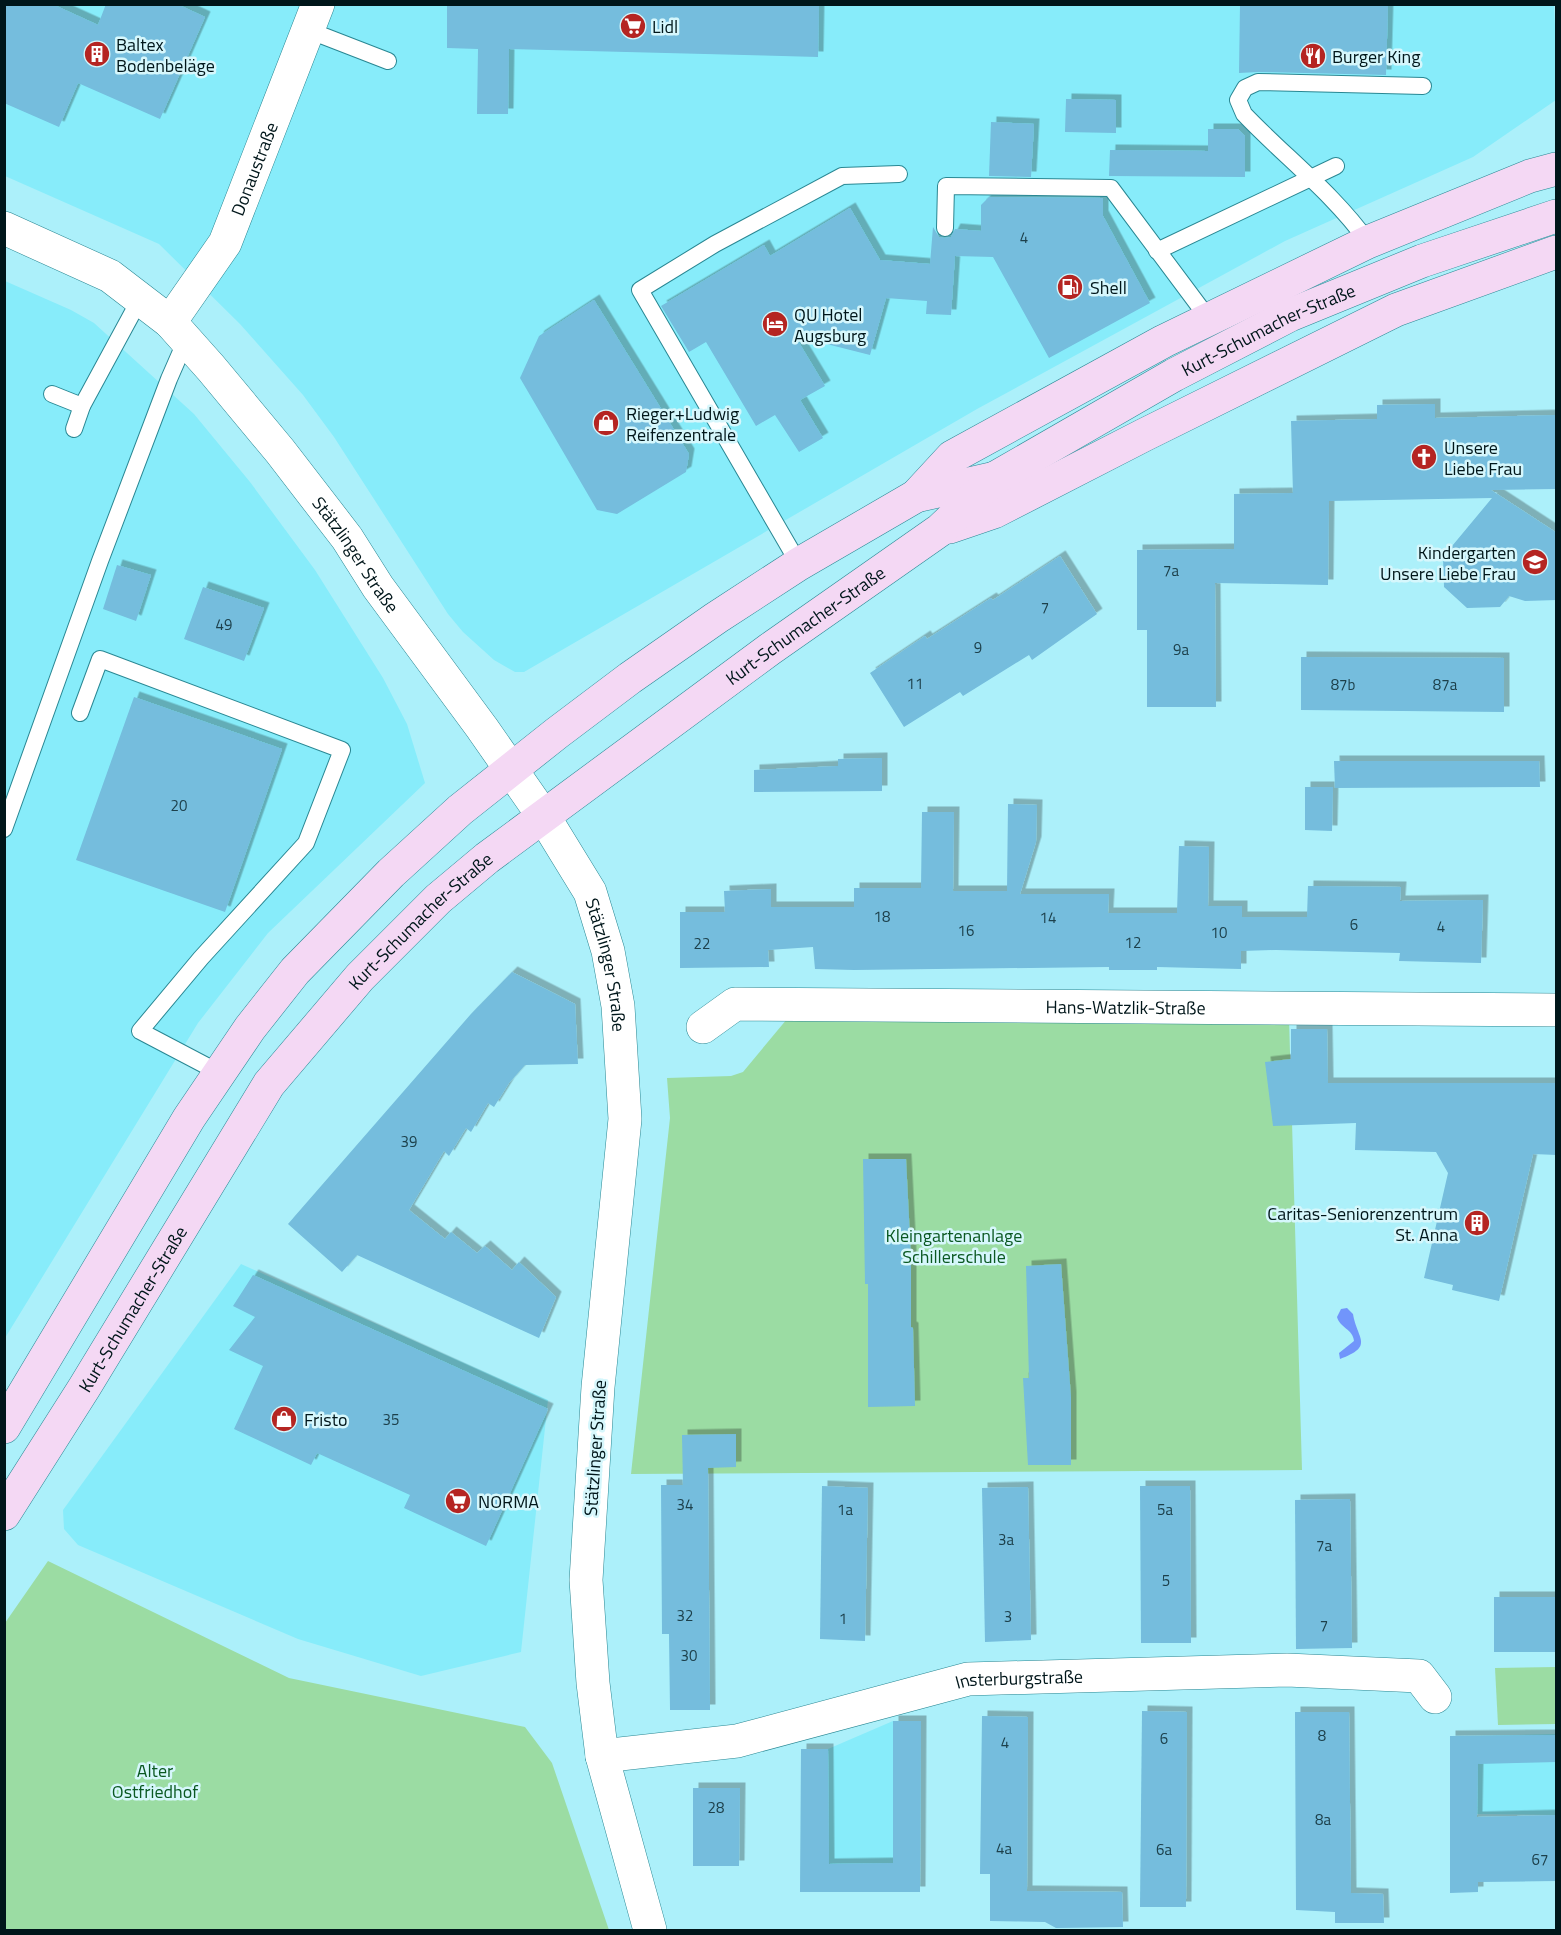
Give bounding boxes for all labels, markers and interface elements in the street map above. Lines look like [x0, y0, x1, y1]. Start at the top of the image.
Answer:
supermarket icon: Lidl [618, 11, 648, 41]
place label: Lidl [652, 13, 678, 40]
place label: Baltex Bodenbeläge [116, 31, 215, 79]
building icon: Baltex Bodenbeläge [82, 39, 112, 69]
restaurant icon: Burger King [1298, 41, 1328, 71]
place label: Burger King [1332, 43, 1420, 70]
street label: Donaustraße [223, 118, 284, 220]
house number: 4 [1020, 226, 1028, 249]
fuel station icon: Shell [1055, 272, 1085, 302]
place label: Shell [1090, 274, 1127, 301]
street label: Kurt-Schumacher-Straße [1176, 276, 1359, 383]
place label: QU Hotel Augsburg [794, 301, 866, 349]
hotel icon: QU Hotel Augsburg [760, 309, 790, 339]
place label: Rieger+Ludwig Reifenzentrale [626, 400, 739, 448]
shop icon: Rieger+Ludwig Reifenzentrale [591, 408, 621, 438]
place label: Unsere Liebe Frau [1444, 434, 1522, 482]
church icon: Unsere Liebe Frau [1409, 442, 1439, 472]
street label: Stätzlinger Straße [306, 490, 406, 618]
place label: Kindergarten Unsere Liebe Frau [1380, 539, 1516, 587]
school or university icon: Kindergarten Unsere Liebe Frau [1520, 547, 1550, 577]
street label: Kurt-Schumacher-Straße [720, 559, 890, 691]
house number: 7a [1163, 559, 1179, 582]
house number: 7 [1041, 596, 1049, 619]
house number: 49 [216, 613, 232, 636]
house number: 9 [974, 636, 982, 659]
house number: 9a [1173, 638, 1189, 661]
house number: 11 [907, 672, 923, 695]
house number: 87b [1331, 673, 1355, 696]
house number: 87a [1433, 673, 1458, 696]
house number: 20 [171, 794, 187, 817]
street label: Kurt-Schumacher-Straße [342, 846, 498, 995]
street label: Stätzlinger Straße [579, 895, 633, 1032]
house number: 18 [874, 905, 890, 928]
house number: 14 [1040, 906, 1056, 929]
house number: 6 [1350, 913, 1358, 936]
house number: 4 [1437, 915, 1445, 938]
house number: 16 [958, 919, 974, 942]
house number: 10 [1211, 921, 1227, 944]
house number: 12 [1125, 931, 1141, 954]
house number: 22 [694, 932, 710, 955]
street label: Hans-Watzlik-Straße [1045, 993, 1206, 1021]
house number: 39 [401, 1130, 417, 1153]
place label: Caritas-Seniorenzentrum St. Anna [1267, 1200, 1458, 1248]
building icon: Caritas-Seniorenzentrum St. Anna [1462, 1208, 1492, 1238]
street label: Kurt-Schumacher-Straße [71, 1221, 193, 1397]
park label: Kleingartenanlage Schillerschule [886, 1222, 1022, 1270]
street label: Stätzlinger Straße [577, 1379, 613, 1517]
shop icon: Fristo [269, 1404, 299, 1434]
place label: Fristo [304, 1406, 347, 1433]
house number: 35 [383, 1408, 399, 1431]
supermarket icon: NORMA [443, 1486, 473, 1516]
place label: NORMA [478, 1488, 539, 1515]
house number: 34 [677, 1493, 693, 1516]
house number: 1a [837, 1498, 853, 1521]
house number: 5a [1157, 1498, 1173, 1521]
house number: 3a [998, 1528, 1014, 1551]
house number: 7a [1316, 1534, 1332, 1557]
house number: 5 [1162, 1569, 1170, 1592]
house number: 32 [677, 1604, 693, 1627]
house number: 3 [1004, 1605, 1012, 1628]
house number: 1 [839, 1607, 847, 1630]
house number: 7 [1320, 1614, 1328, 1637]
house number: 30 [681, 1644, 697, 1667]
street label: Insterburgstraße [952, 1662, 1083, 1695]
house number: 8 [1318, 1724, 1326, 1747]
house number: 6 [1160, 1727, 1168, 1750]
house number: 4 [1001, 1731, 1009, 1754]
park label: Alter Ostfriedhof [112, 1757, 198, 1805]
house number: 28 [708, 1796, 724, 1819]
house number: 8a [1315, 1808, 1331, 1831]
house number: 4a [996, 1837, 1012, 1860]
house number: 6a [1156, 1838, 1172, 1861]
house number: 67 [1532, 1848, 1548, 1871]

